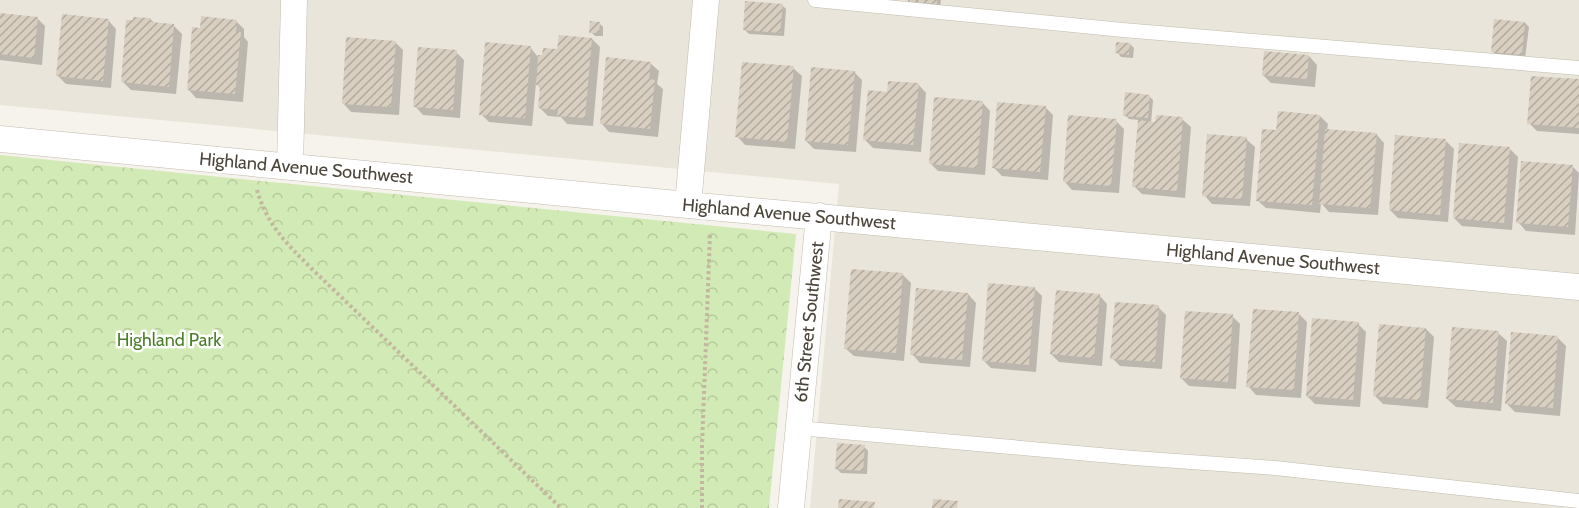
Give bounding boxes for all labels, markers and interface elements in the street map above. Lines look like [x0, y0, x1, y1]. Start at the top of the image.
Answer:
street label: Highland Avenue Southwest [198, 148, 414, 188]
street label: Highland Avenue Southwest [681, 194, 897, 234]
street label: Highland Avenue Southwest [1165, 239, 1381, 279]
street label: 6th Street Southwest [790, 240, 828, 404]
park label: Highland Park [117, 329, 222, 351]

